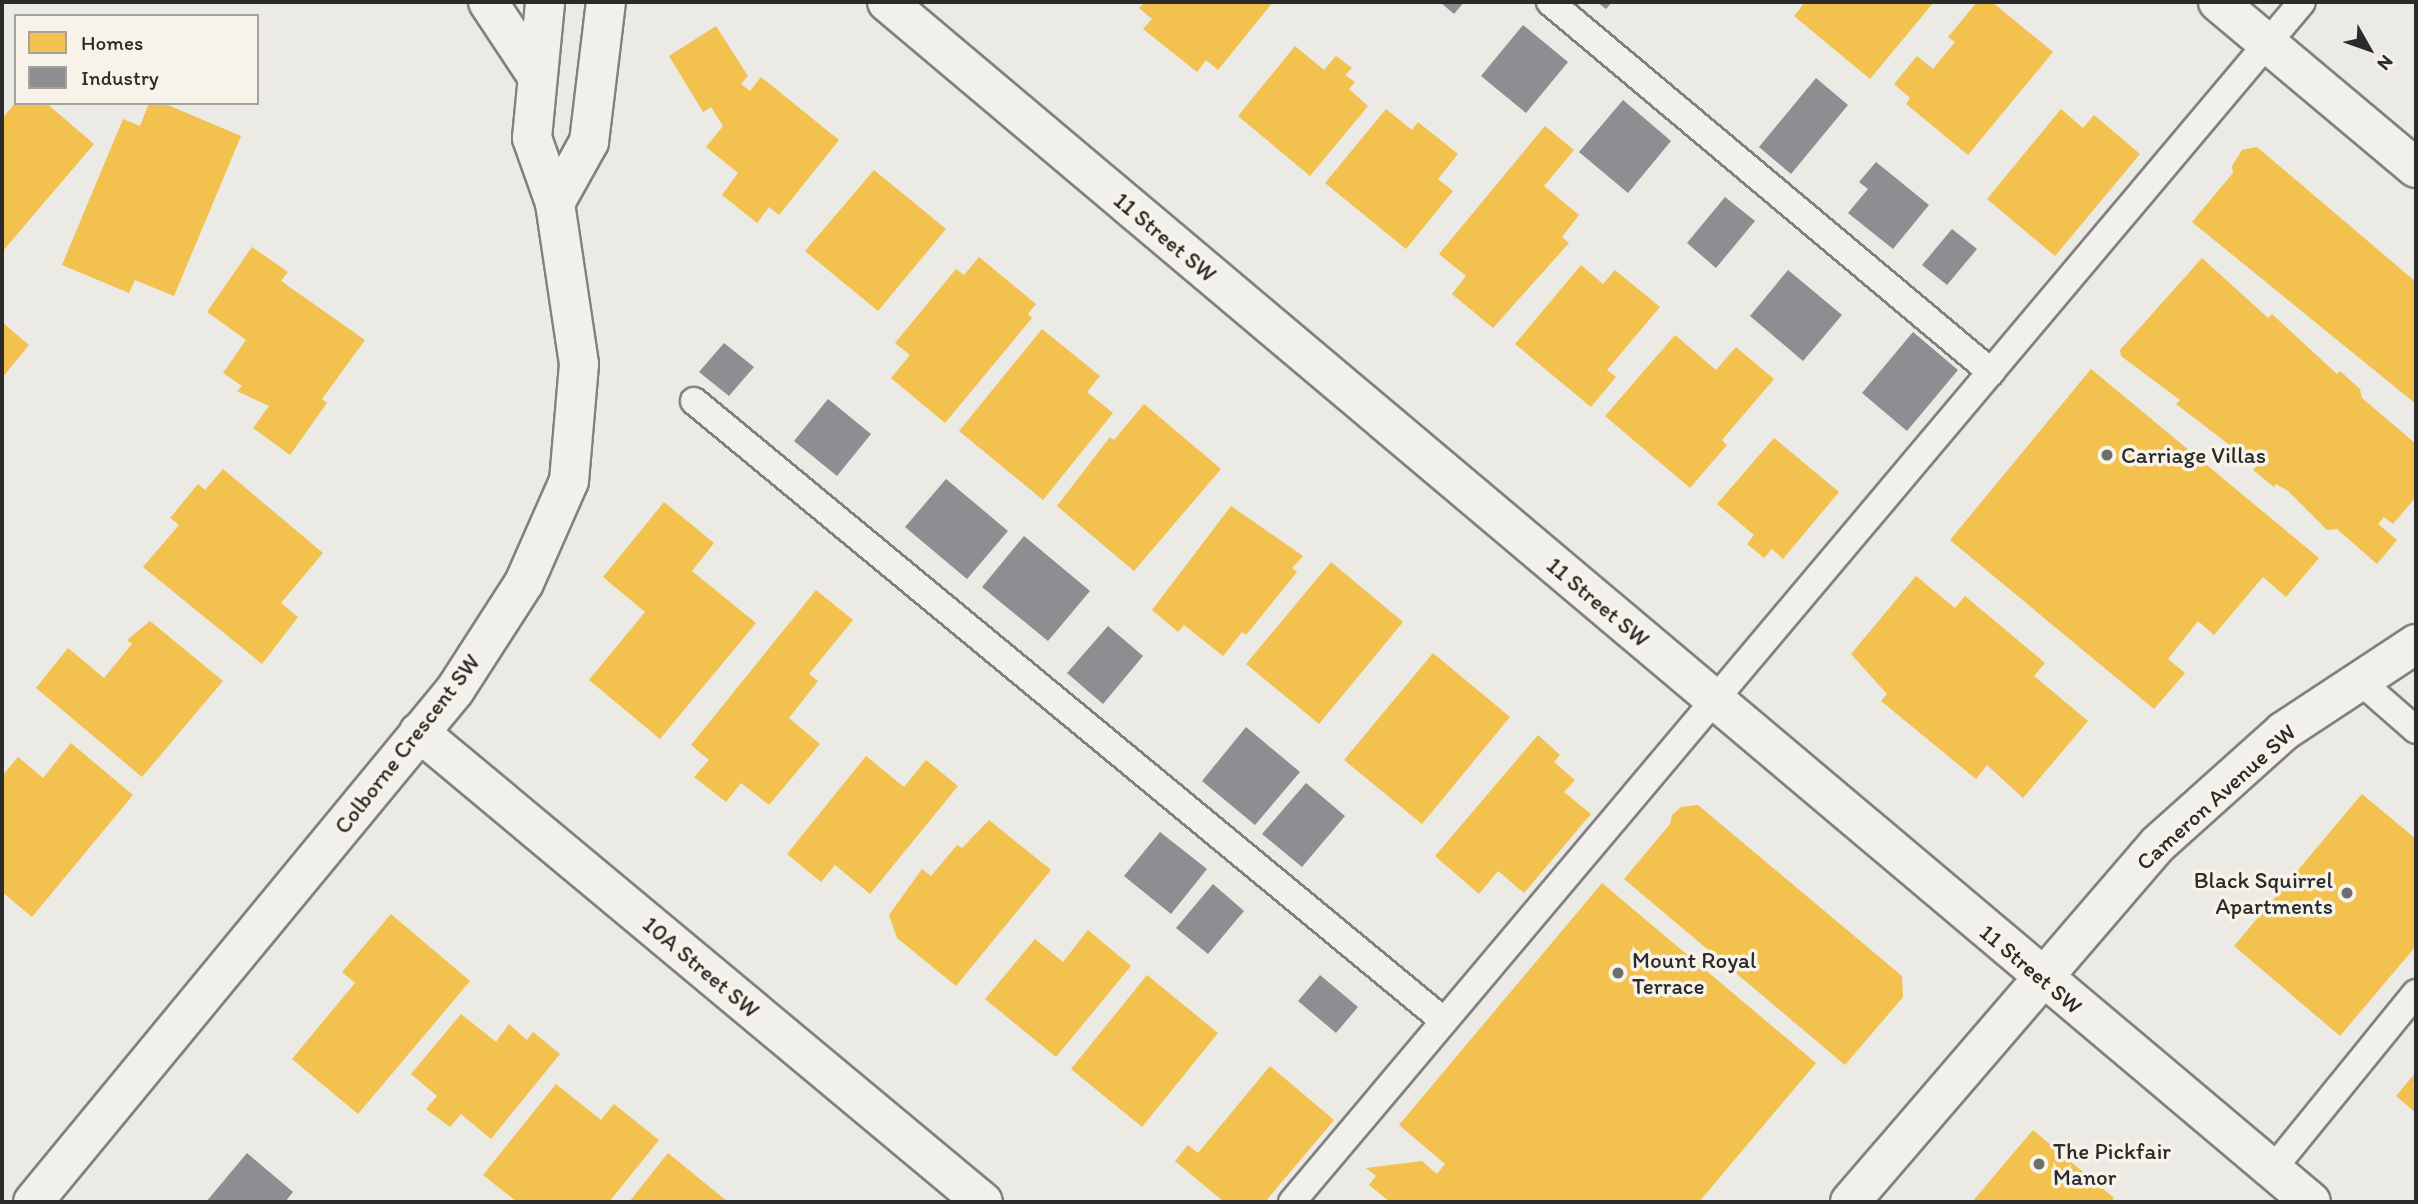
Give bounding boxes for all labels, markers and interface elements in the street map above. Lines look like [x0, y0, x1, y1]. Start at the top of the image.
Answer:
legend [14, 14, 259, 105]
north arrow [2334, 14, 2404, 84]
text: Homes [81, 30, 143, 55]
text: N [2373, 51, 2398, 75]
text: Industry [81, 65, 159, 90]
street label: 11 Street SW [1108, 186, 1222, 288]
place label: Carriage Villas [2121, 441, 2265, 469]
marker: Carriage Villas [2099, 447, 2115, 463]
street label: 11 Street SW [1541, 551, 1655, 653]
street label: Colborne Crescent SW [328, 648, 486, 840]
street label: Cameron Avenue SW [2130, 718, 2302, 876]
place label: Black Squirrel Apartments [2193, 866, 2333, 920]
marker: Black Squirrel Apartments [2339, 885, 2355, 901]
street label: 10A Street SW [637, 910, 765, 1024]
street label: 11 Street SW [1974, 918, 2088, 1020]
place label: Mount Royal Terrace [1632, 946, 1755, 1000]
marker: Mount Royal Terrace [1610, 965, 1626, 981]
place label: The Pickfair Manor [2053, 1137, 2171, 1191]
marker: The Pickfair Manor [2031, 1156, 2047, 1172]

